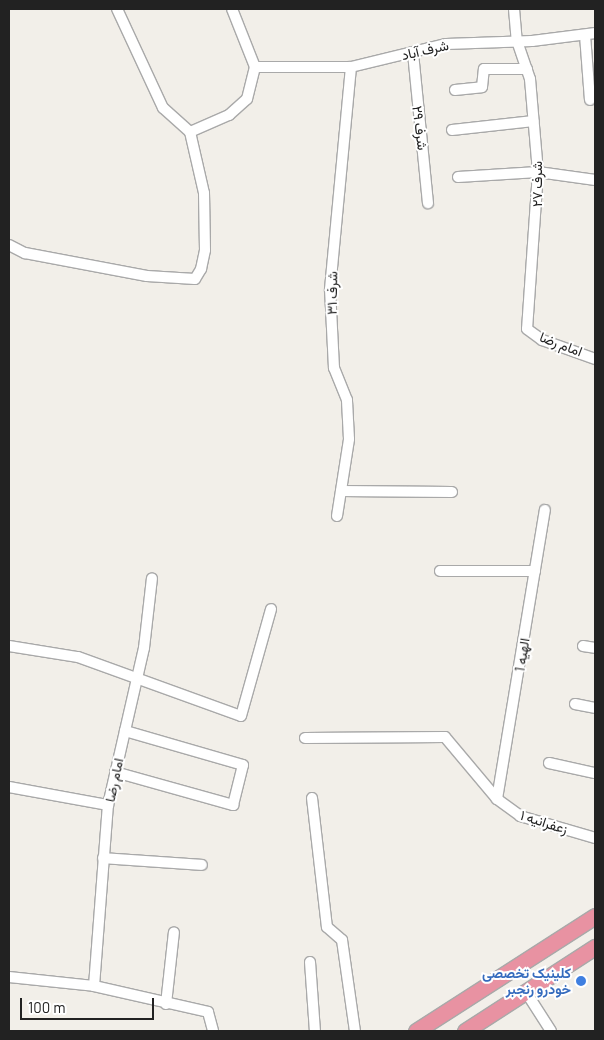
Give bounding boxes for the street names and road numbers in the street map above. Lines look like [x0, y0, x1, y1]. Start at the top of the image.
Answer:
street label: شرف آباد [400, 36, 450, 64]
street label: شرف ۲۹ [409, 105, 431, 151]
street label: شرف ۲۷ [529, 161, 545, 207]
street label: شرف ۳۱ [323, 271, 341, 315]
street label: امام رضا [537, 328, 585, 360]
street label: الهیه 1 [511, 637, 533, 673]
street label: امام رضا [101, 756, 127, 804]
street label: زعفرانیه ۱ [518, 806, 570, 838]

